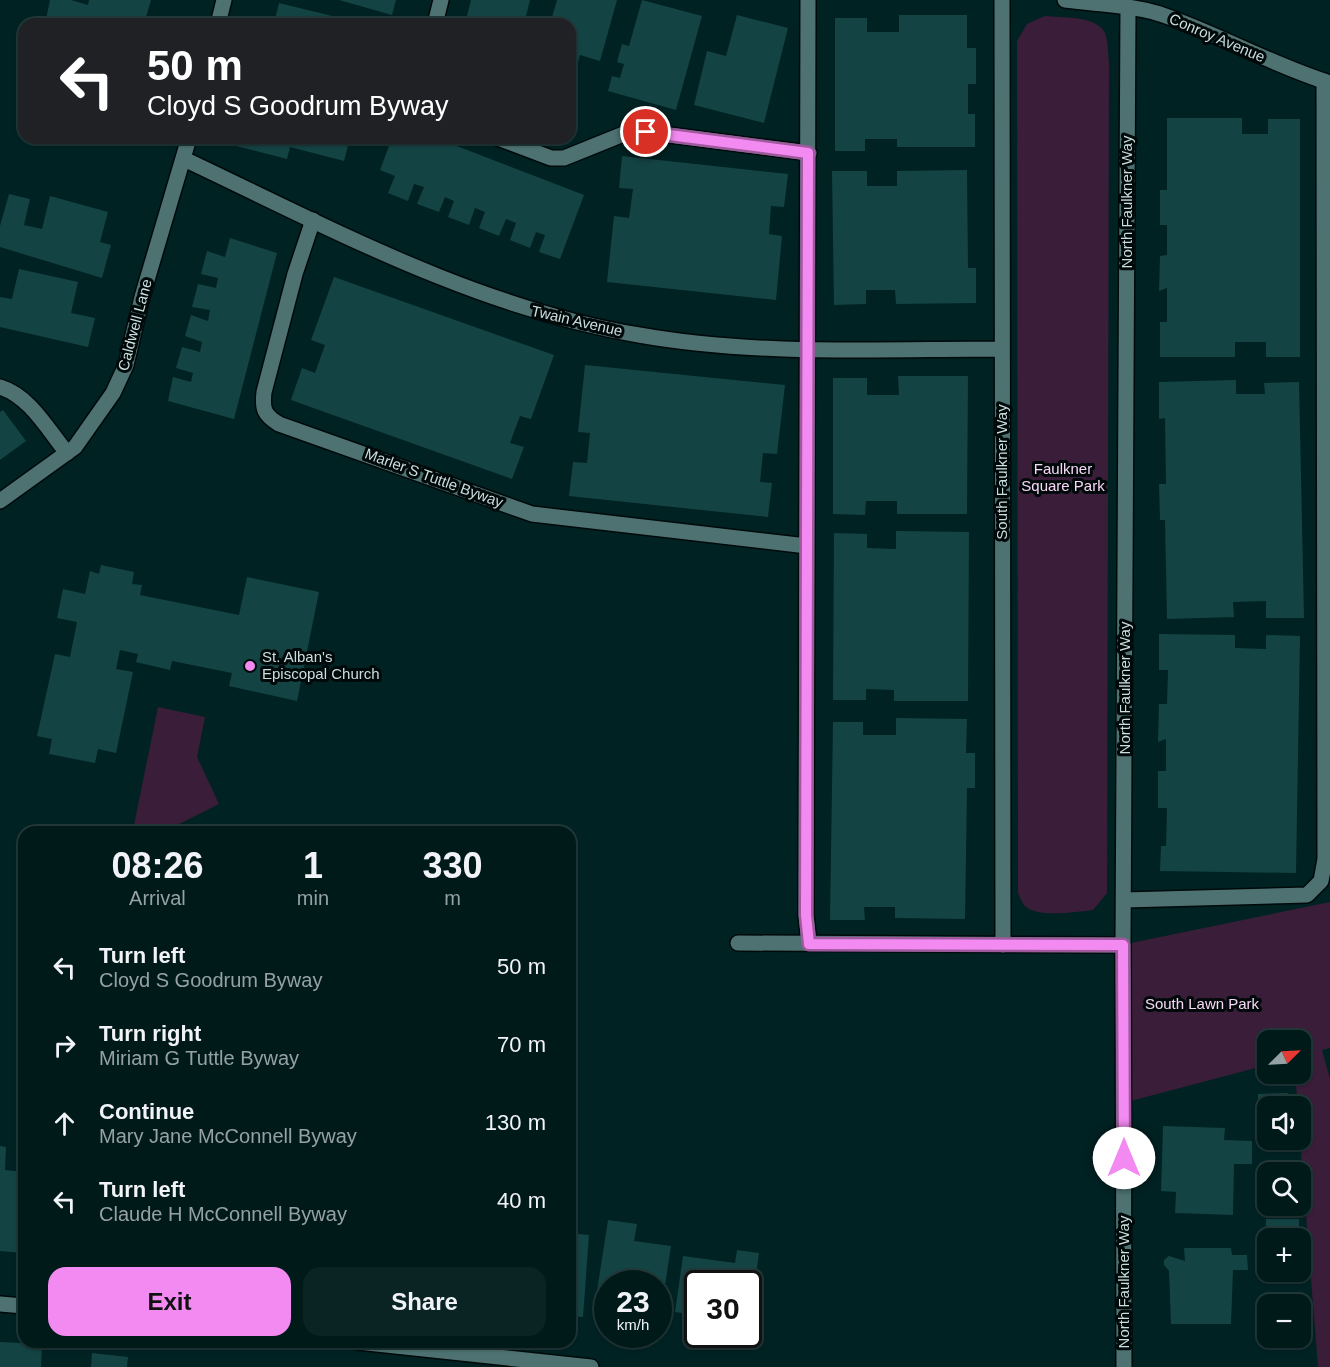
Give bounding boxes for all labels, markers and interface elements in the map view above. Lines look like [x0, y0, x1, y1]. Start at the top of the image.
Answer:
street label: Conroy Avenue [1167, 10, 1268, 65]
icon: left [48, 42, 126, 120]
text: 50 m [147, 42, 243, 89]
text: Cloyd S Goodrum Byway [147, 91, 449, 121]
pin [620, 106, 671, 157]
icon: arrive [629, 115, 662, 148]
street label: North Faulkner Way [1118, 135, 1135, 268]
street label: Caldwell Lane [114, 277, 155, 373]
street label: Twain Avenue [530, 302, 624, 339]
street label: South Faulkner Way [993, 404, 1010, 540]
street label: Marler S Tuttle Byway [363, 445, 506, 511]
park label: Faulkner Square Park [1021, 460, 1105, 494]
street label: North Faulkner Way [1116, 621, 1133, 754]
place label: St. Alban's Episcopal Church [262, 648, 380, 682]
marker: St. Alban's Episcopal Church [243, 659, 257, 673]
text: 08:26 [111, 845, 203, 886]
text: 1 [303, 845, 323, 886]
text: 330 [422, 845, 483, 886]
text: Arrival [129, 887, 186, 909]
text: min [297, 887, 329, 909]
text: m [444, 887, 461, 909]
text: Turn left [99, 943, 185, 968]
icon: left [48, 951, 81, 984]
text: 50 m [497, 954, 546, 979]
text: Cloyd S Goodrum Byway [99, 969, 322, 991]
park label: South Lawn Park [1145, 995, 1260, 1012]
text: Turn right [99, 1021, 201, 1046]
icon: right [48, 1029, 81, 1062]
north arrow [1257, 1030, 1311, 1084]
map controls [1257, 1030, 1311, 1348]
text: 70 m [497, 1032, 546, 1057]
text: Miriam G Tuttle Byway [99, 1047, 299, 1069]
button: sound [1257, 1096, 1311, 1150]
text: Continue [99, 1099, 194, 1124]
icon: ahead [48, 1107, 81, 1140]
text: 130 m [485, 1110, 546, 1135]
text: Mary Jane McConnell Byway [99, 1125, 357, 1147]
position arrow [1092, 1126, 1156, 1190]
button: search [1257, 1162, 1311, 1216]
text: Turn left [99, 1177, 185, 1202]
icon: left [48, 1185, 81, 1218]
text: 40 m [497, 1188, 546, 1213]
text: Claude H McConnell Byway [99, 1203, 347, 1225]
street label: North Faulkner Way [1115, 1215, 1132, 1348]
button: + [1257, 1228, 1311, 1282]
button: Exit [48, 1267, 291, 1336]
button: Share [303, 1267, 546, 1336]
speed limit sign: 30 [684, 1270, 762, 1348]
text: 23 [616, 1285, 650, 1318]
button: − [1257, 1294, 1311, 1348]
text: km/h [617, 1316, 649, 1333]

